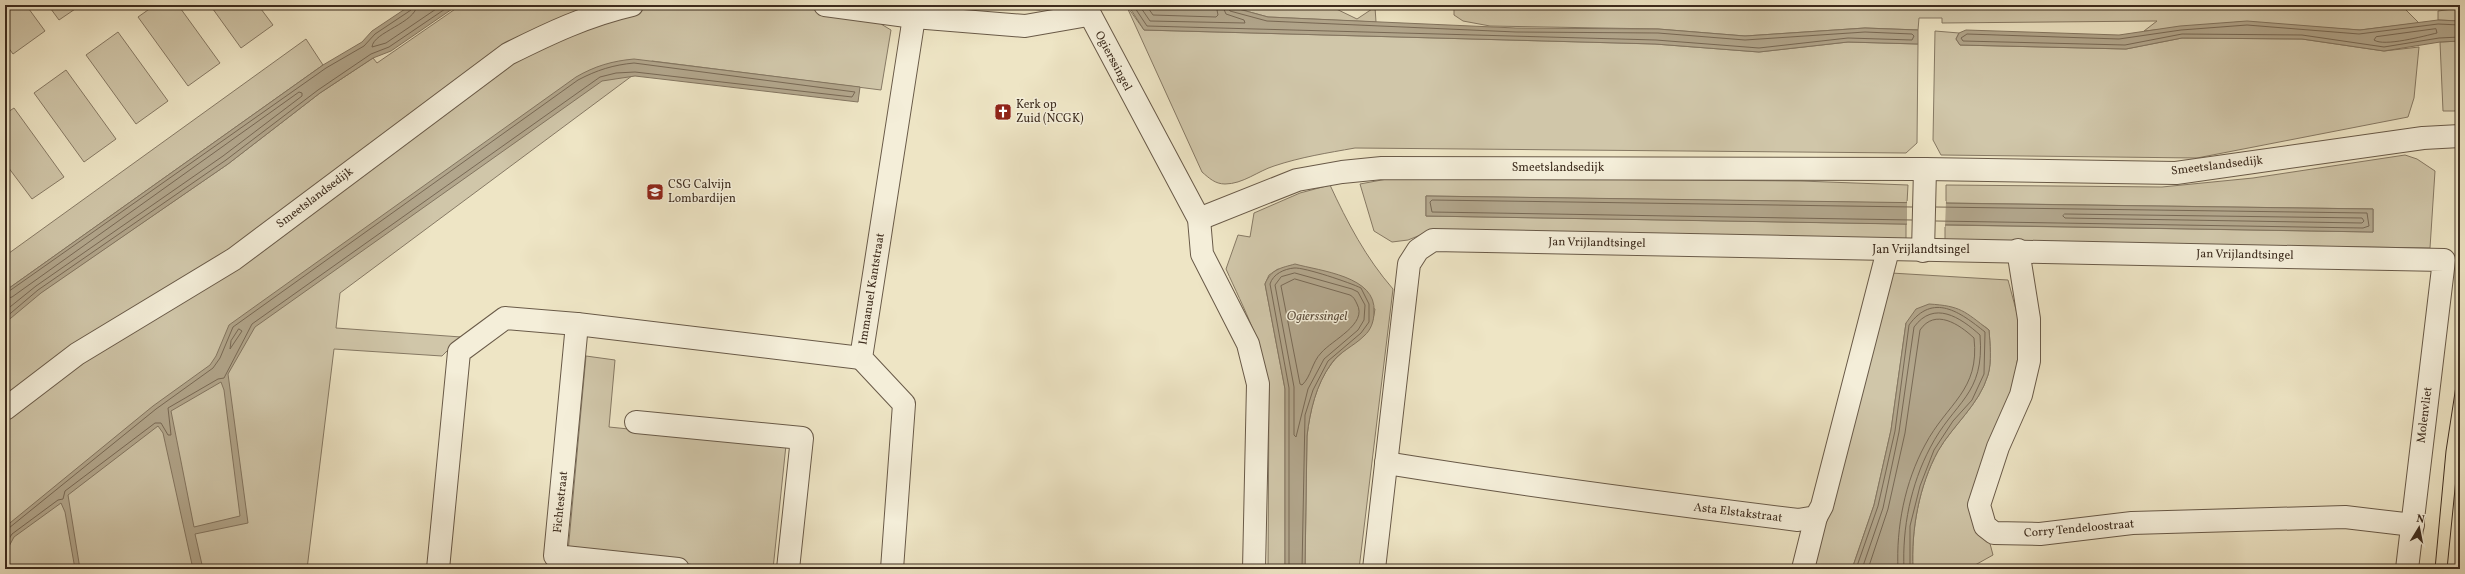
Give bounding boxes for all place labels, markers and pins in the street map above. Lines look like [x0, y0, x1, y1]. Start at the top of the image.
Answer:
place label: Kerk op Zuid (NCGK) [1016, 97, 1084, 127]
church icon: Kerk op Zuid (NCGK) [993, 102, 1013, 122]
place label: CSG Calvijn Lombardijen [668, 177, 736, 207]
school or university icon: CSG Calvijn Lombardijen [645, 182, 665, 202]

